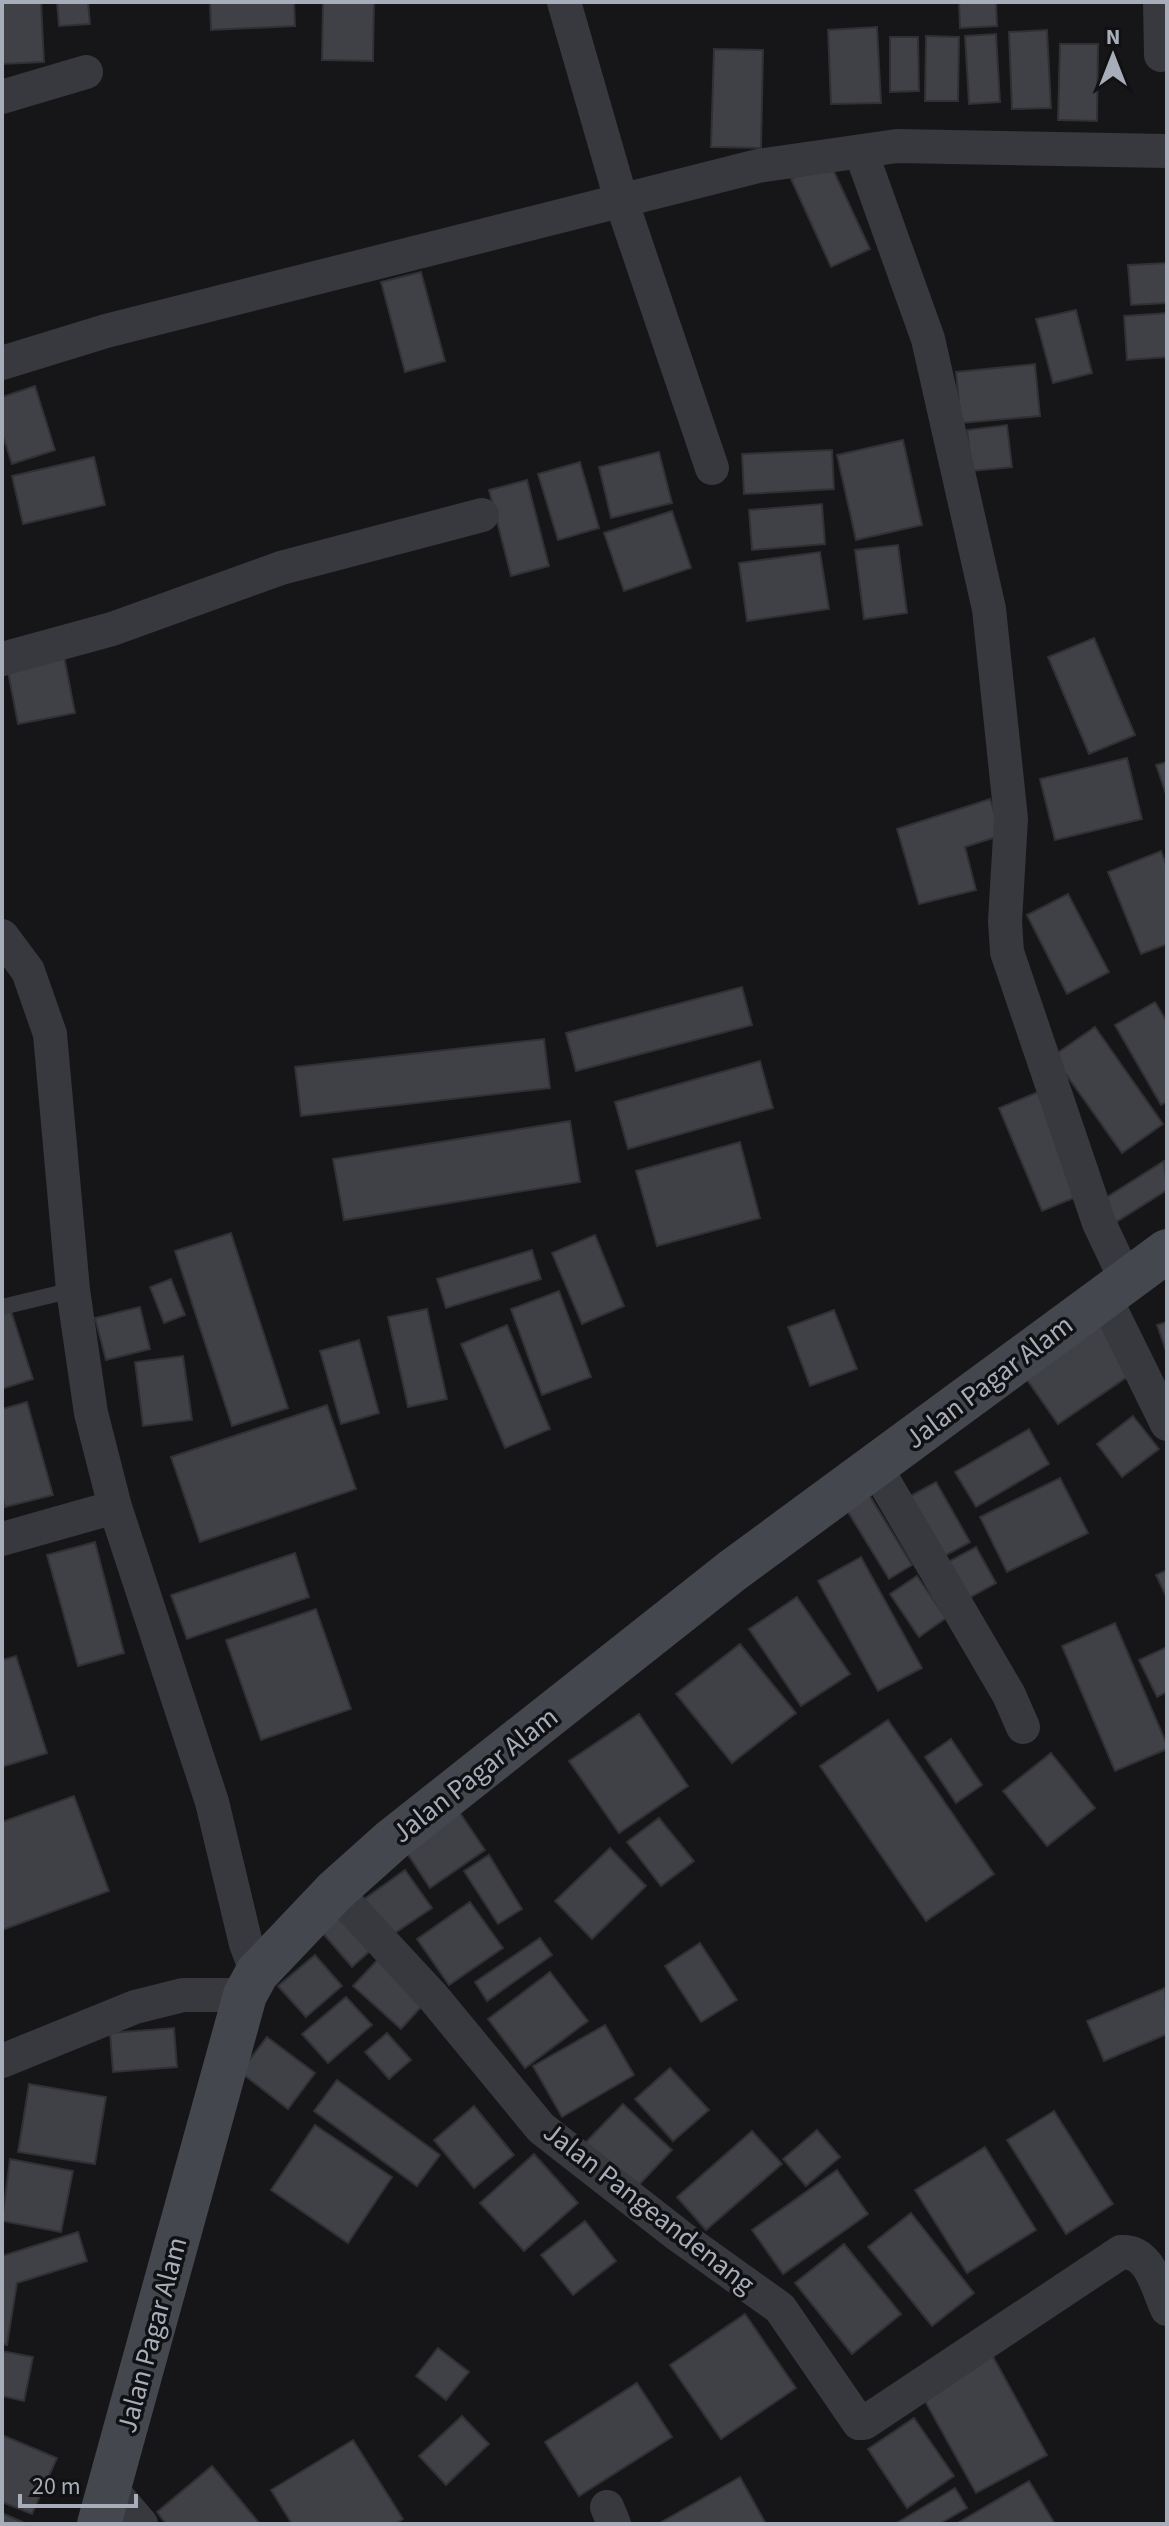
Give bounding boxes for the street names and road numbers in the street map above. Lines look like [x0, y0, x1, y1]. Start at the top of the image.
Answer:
street label: Jalan Pagar Alam [897, 1305, 1081, 1459]
street label: Jalan Pagar Alam [383, 1697, 567, 1853]
street label: Jalan Pangeandenang [535, 2113, 763, 2303]
street label: Jalan Pagar Alam [107, 2233, 197, 2437]

